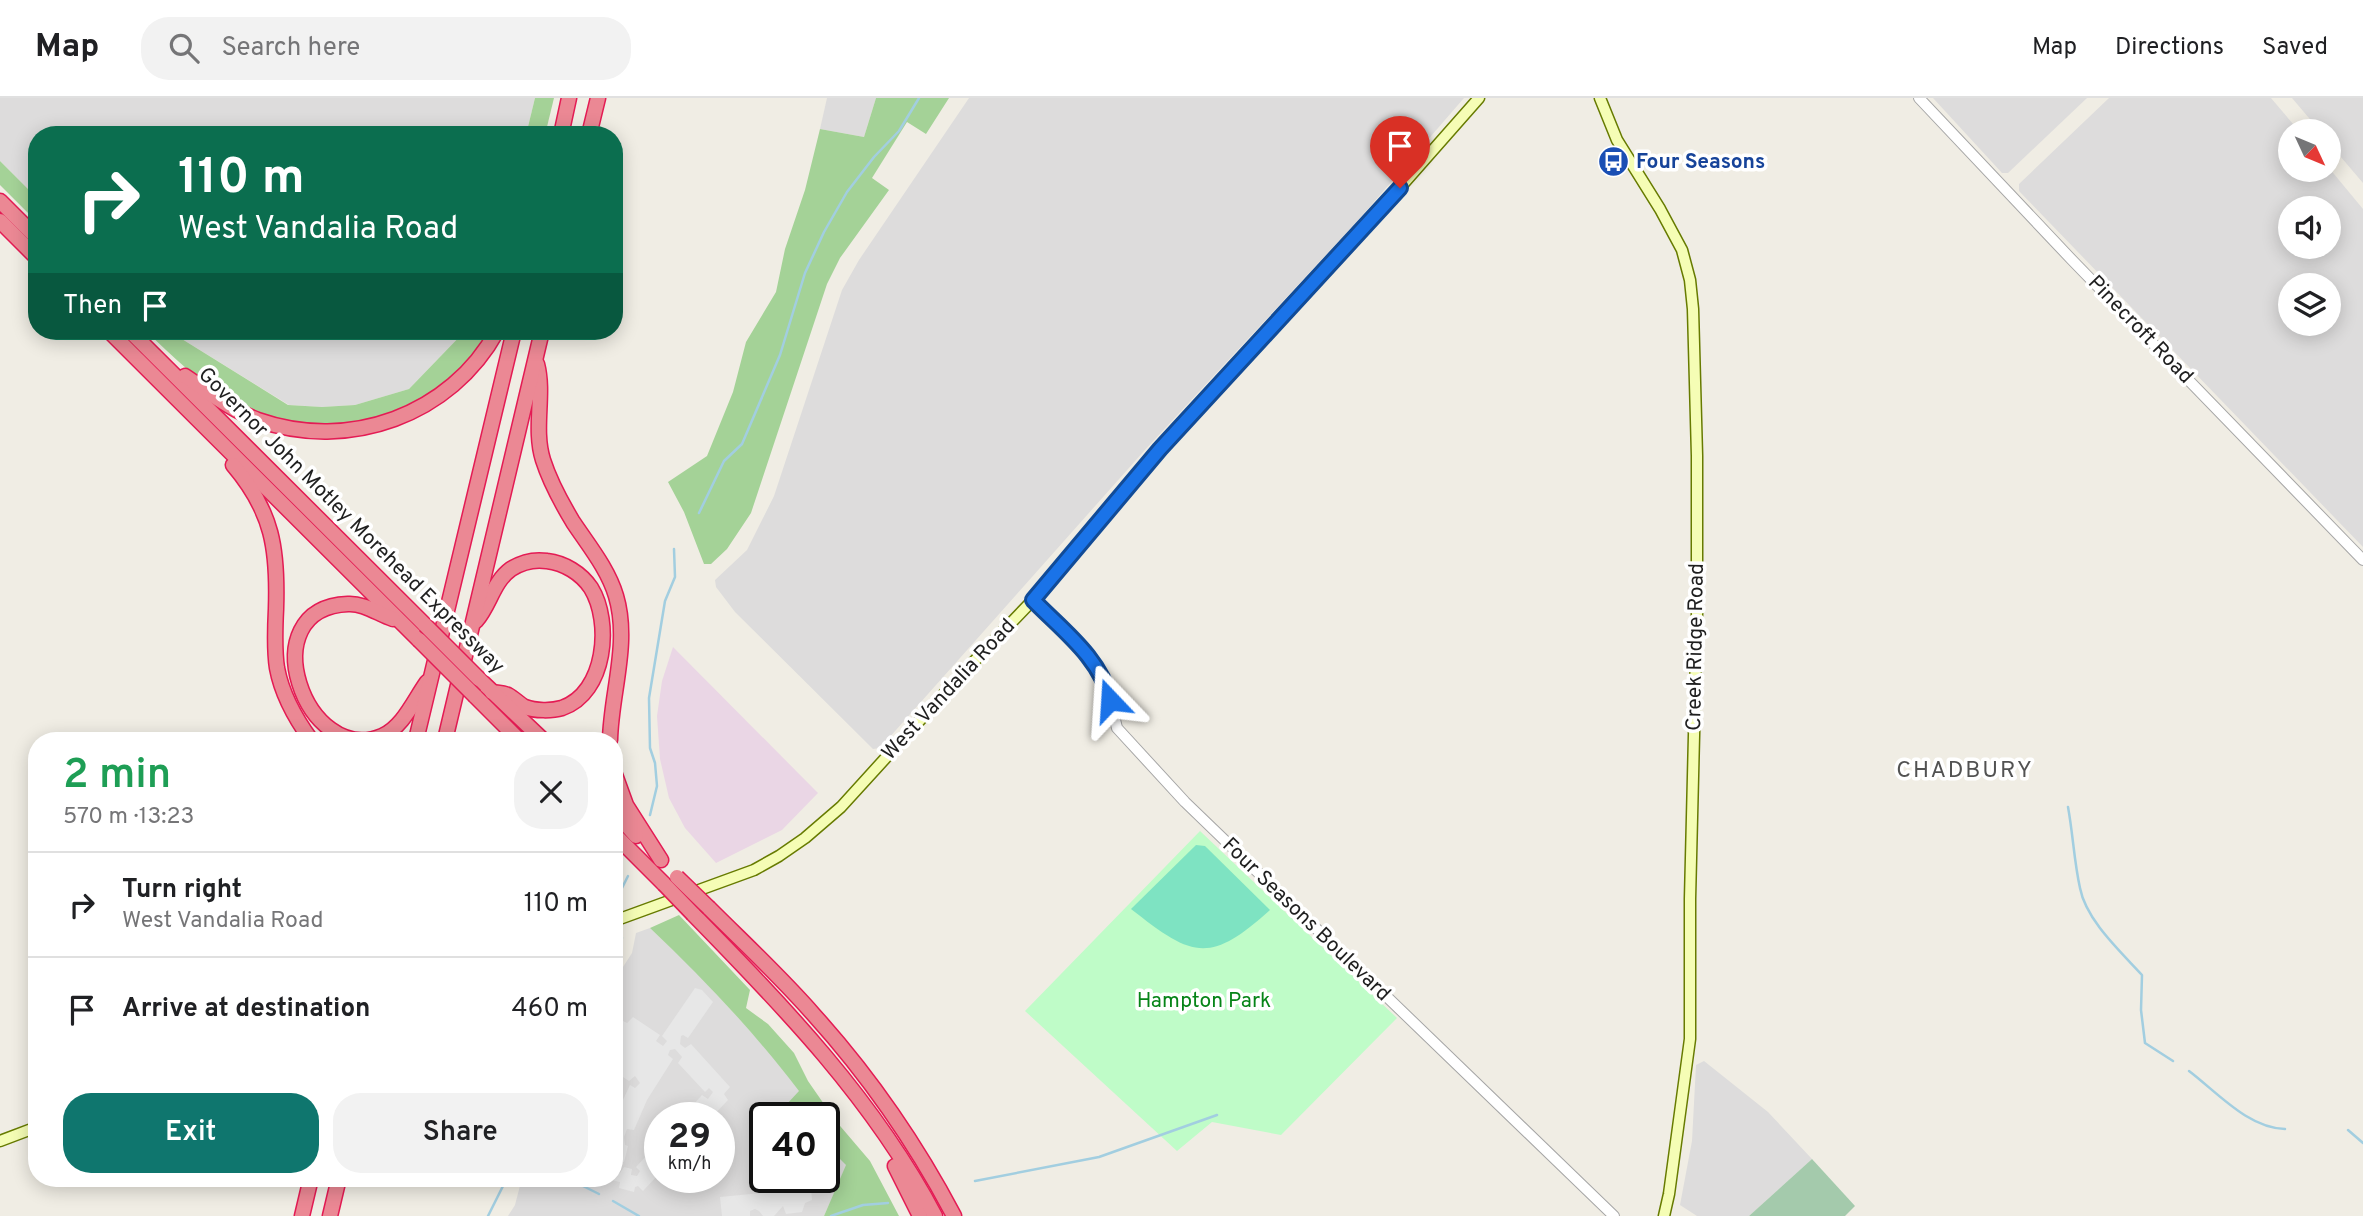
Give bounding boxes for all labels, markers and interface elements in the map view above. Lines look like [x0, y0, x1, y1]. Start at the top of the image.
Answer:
search box [141, 17, 631, 80]
text: Map [35, 27, 99, 69]
icon: search [165, 29, 203, 67]
text: Search here [221, 32, 360, 65]
text: Map [2032, 33, 2077, 63]
text: Directions [2115, 33, 2224, 63]
text: Saved [2262, 33, 2328, 63]
pin [1370, 116, 1430, 188]
north arrow [2278, 119, 2342, 182]
map controls [2278, 119, 2341, 336]
icon: arrive [1381, 127, 1419, 165]
bus stop icon: Four Seasons [1596, 145, 1630, 179]
text: 110 m [178, 149, 305, 211]
place label: Four Seasons [1636, 149, 1765, 176]
icon: right [63, 154, 154, 245]
button: sound [2278, 196, 2341, 259]
text: West Vandalia Road [178, 210, 458, 250]
street label: Pinecroft Road [2081, 270, 2199, 390]
button: layers [2278, 273, 2341, 336]
icon: arrive [136, 287, 174, 325]
text: Then [63, 290, 122, 323]
street label: Governor John Motley Morehead Expressway [192, 362, 510, 680]
street label: Creek Ridge Road [1681, 563, 1711, 731]
street label: West Vandalia Road [876, 614, 1022, 766]
position arrow [1073, 663, 1147, 737]
text: 2 min [63, 750, 171, 803]
button: close [514, 755, 588, 829]
district label: CHADBURY [1896, 757, 2034, 786]
text: 570 m · 13:23 [63, 803, 194, 832]
street label: Four Seasons Boulevard [1216, 832, 1396, 1008]
text: Turn right [122, 874, 242, 907]
icon: right [63, 886, 101, 924]
text: 110 m [524, 888, 588, 921]
text: West Vandalia Road [122, 907, 323, 936]
park label: Hampton Park [1137, 988, 1271, 1015]
icon: arrive [63, 991, 101, 1029]
text: Arrive at destination [122, 993, 370, 1026]
text: 460 m [512, 993, 588, 1026]
button: Exit [63, 1093, 319, 1173]
button: Share [333, 1093, 588, 1173]
speed limit sign: 40 [749, 1102, 840, 1193]
text: 29 [668, 1116, 711, 1160]
text: km/h [668, 1153, 711, 1176]

